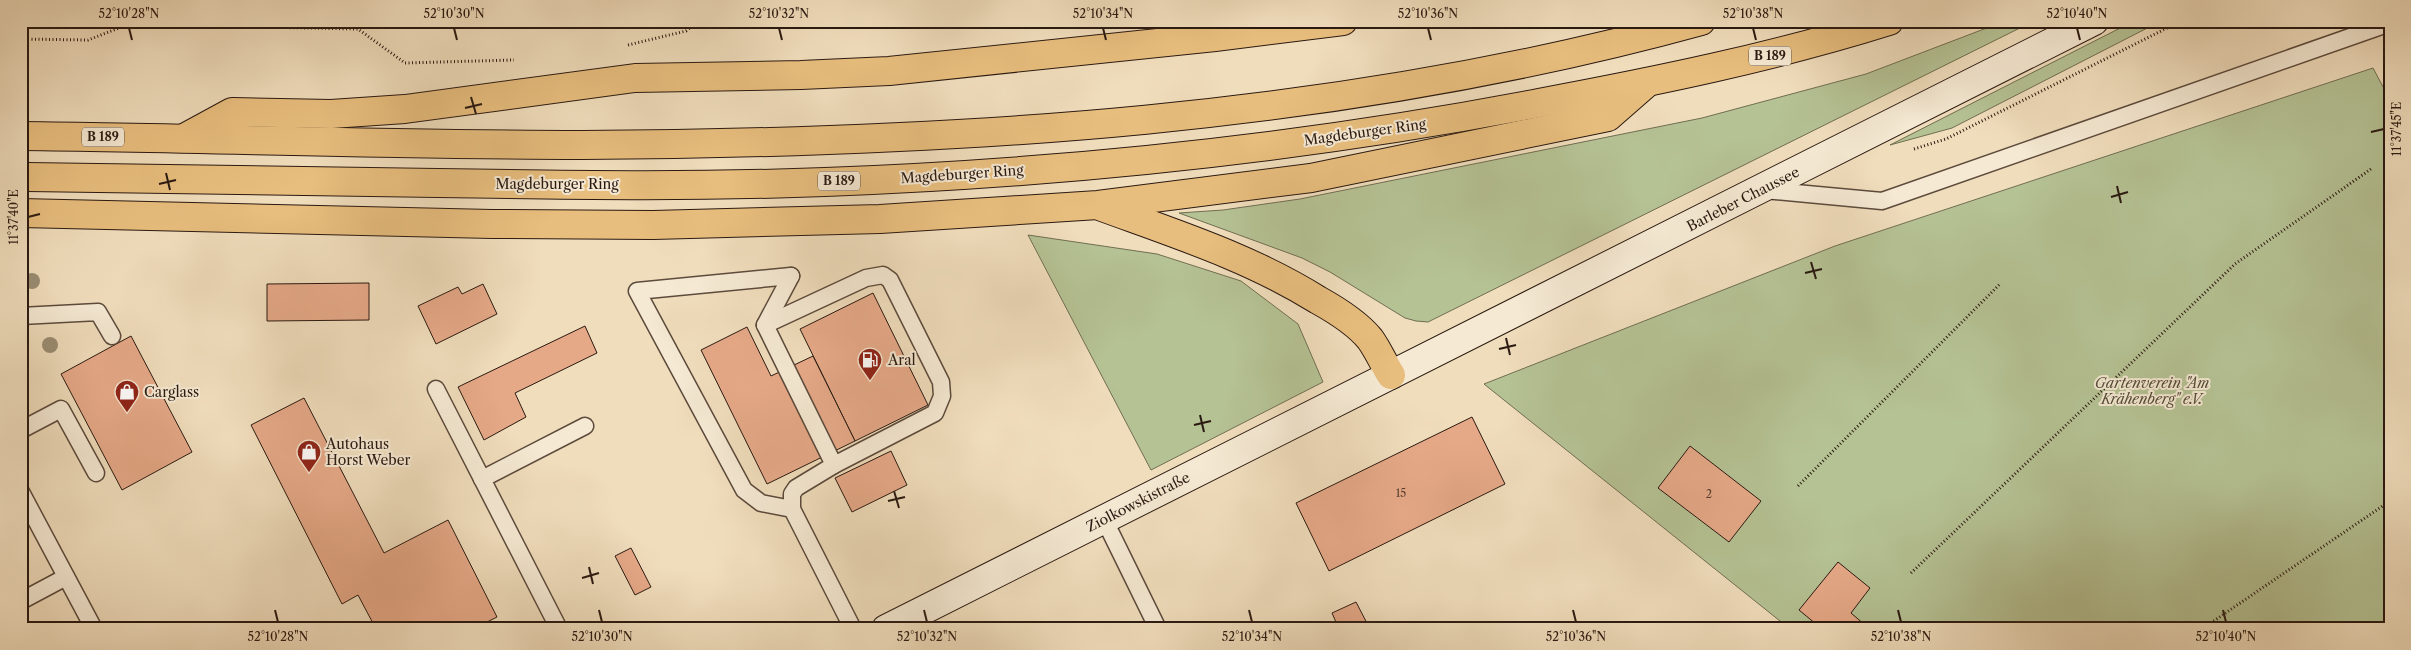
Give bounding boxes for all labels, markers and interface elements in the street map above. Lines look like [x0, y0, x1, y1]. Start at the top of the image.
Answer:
text: 52°10'28"N [99, 6, 160, 21]
text: 52°10'30"N [423, 6, 485, 21]
text: 52°10'32"N [749, 6, 809, 21]
text: 52°10'34"N [1073, 6, 1133, 21]
text: 52°10'36"N [1398, 6, 1458, 21]
text: 52°10'38"N [1723, 6, 1783, 21]
text: 52°10'40"N [2047, 6, 2108, 21]
road number: B 189 [1749, 46, 1791, 66]
text: 11°37'45"E [2389, 102, 2404, 156]
street label: Magdeburger Ring [1303, 114, 1428, 149]
road number: B 189 [82, 128, 124, 146]
street label: Magdeburger Ring [900, 161, 1025, 187]
street label: Barleber Chaussee [1684, 163, 1803, 235]
road number: B 189 [818, 172, 860, 190]
street label: Magdeburger Ring [495, 175, 619, 193]
text: 11°37'40"E [6, 189, 21, 245]
fuel station icon: Aral [857, 347, 883, 381]
place label: Aral [887, 351, 916, 369]
park label: Gartenverein "Am Krähenberg" e.V. [2095, 374, 2209, 408]
shop icon: Carglass [114, 379, 140, 413]
place label: Carglass [144, 383, 199, 401]
place label: Autohaus Horst Weber [325, 435, 411, 469]
shop icon: Autohaus Horst Weber [296, 439, 322, 473]
street label: Ziolkowskistraße [1083, 468, 1193, 536]
house number: 15 [1396, 486, 1406, 500]
house number: 2 [1706, 487, 1712, 501]
text: 52°10'28"N [248, 629, 309, 644]
text: 52°10'30"N [571, 629, 633, 644]
text: 52°10'32"N [897, 629, 957, 644]
text: 52°10'34"N [1222, 629, 1282, 644]
text: 52°10'36"N [1546, 629, 1606, 644]
text: 52°10'38"N [1871, 629, 1931, 644]
text: 52°10'40"N [2196, 629, 2257, 644]

